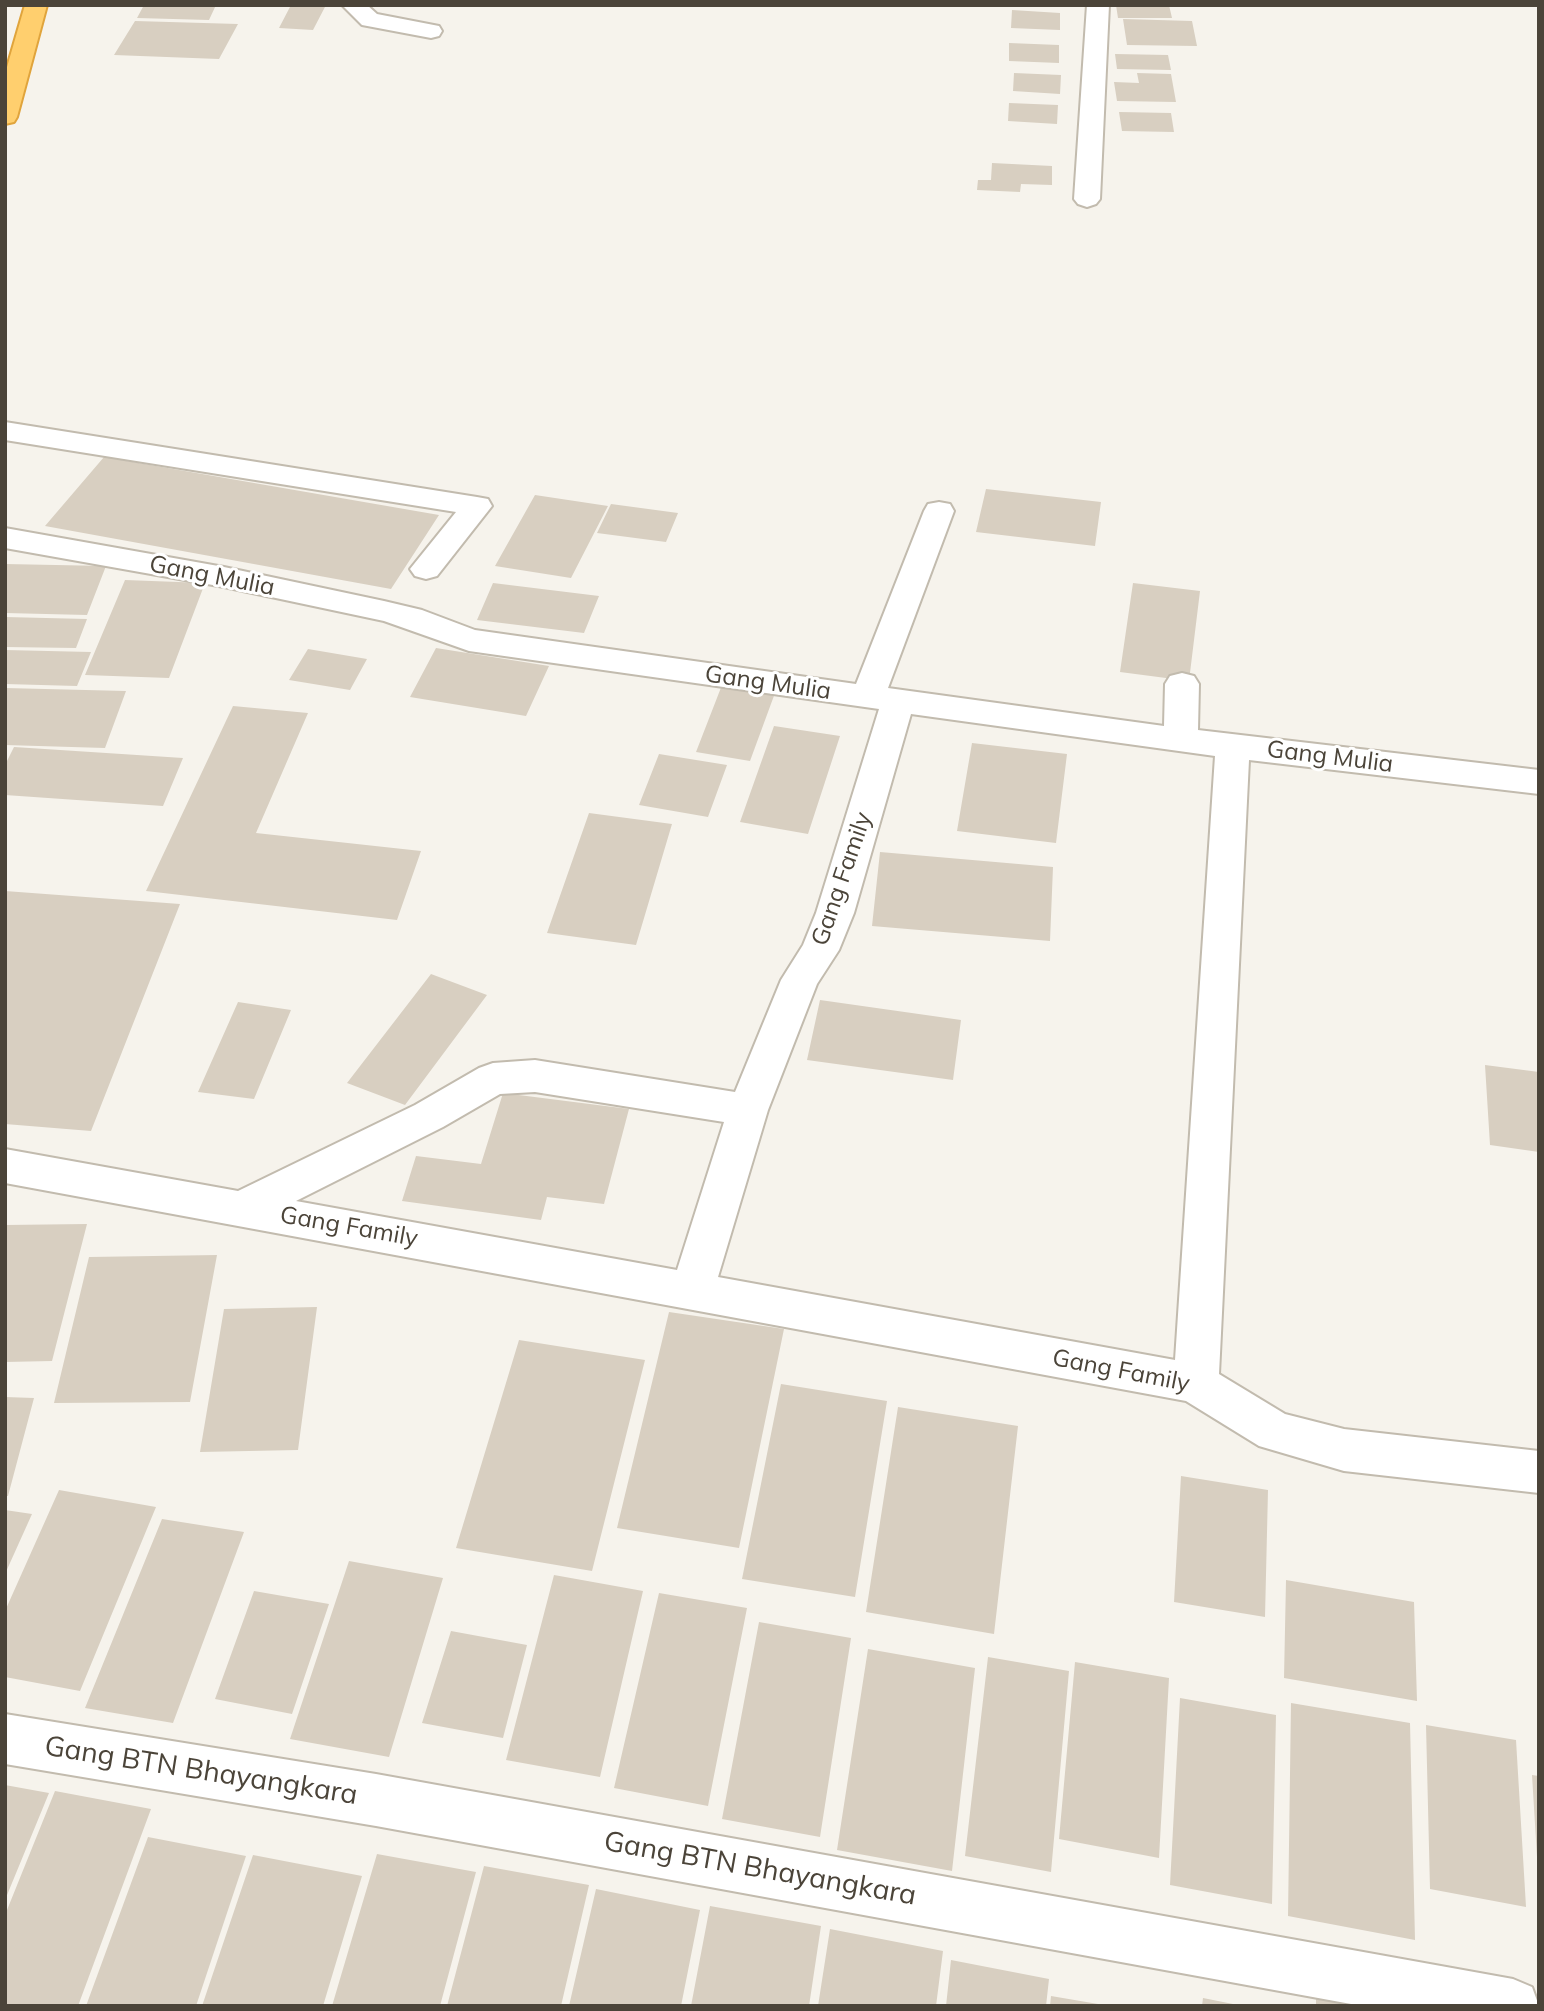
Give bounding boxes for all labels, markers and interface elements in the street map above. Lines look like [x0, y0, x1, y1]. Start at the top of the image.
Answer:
street label: Gang Mulia [147, 550, 277, 602]
street label: Gang Mulia [703, 660, 833, 706]
street label: Gang Mulia [1265, 735, 1395, 779]
street label: Gang Family [806, 808, 878, 950]
street label: Gang Family [278, 1201, 420, 1253]
street label: Gang Family [1050, 1344, 1192, 1398]
street label: Gang BTN Bhayangkara [42, 1730, 360, 1812]
street label: Gang BTN Bhayangkara [601, 1825, 919, 1913]

